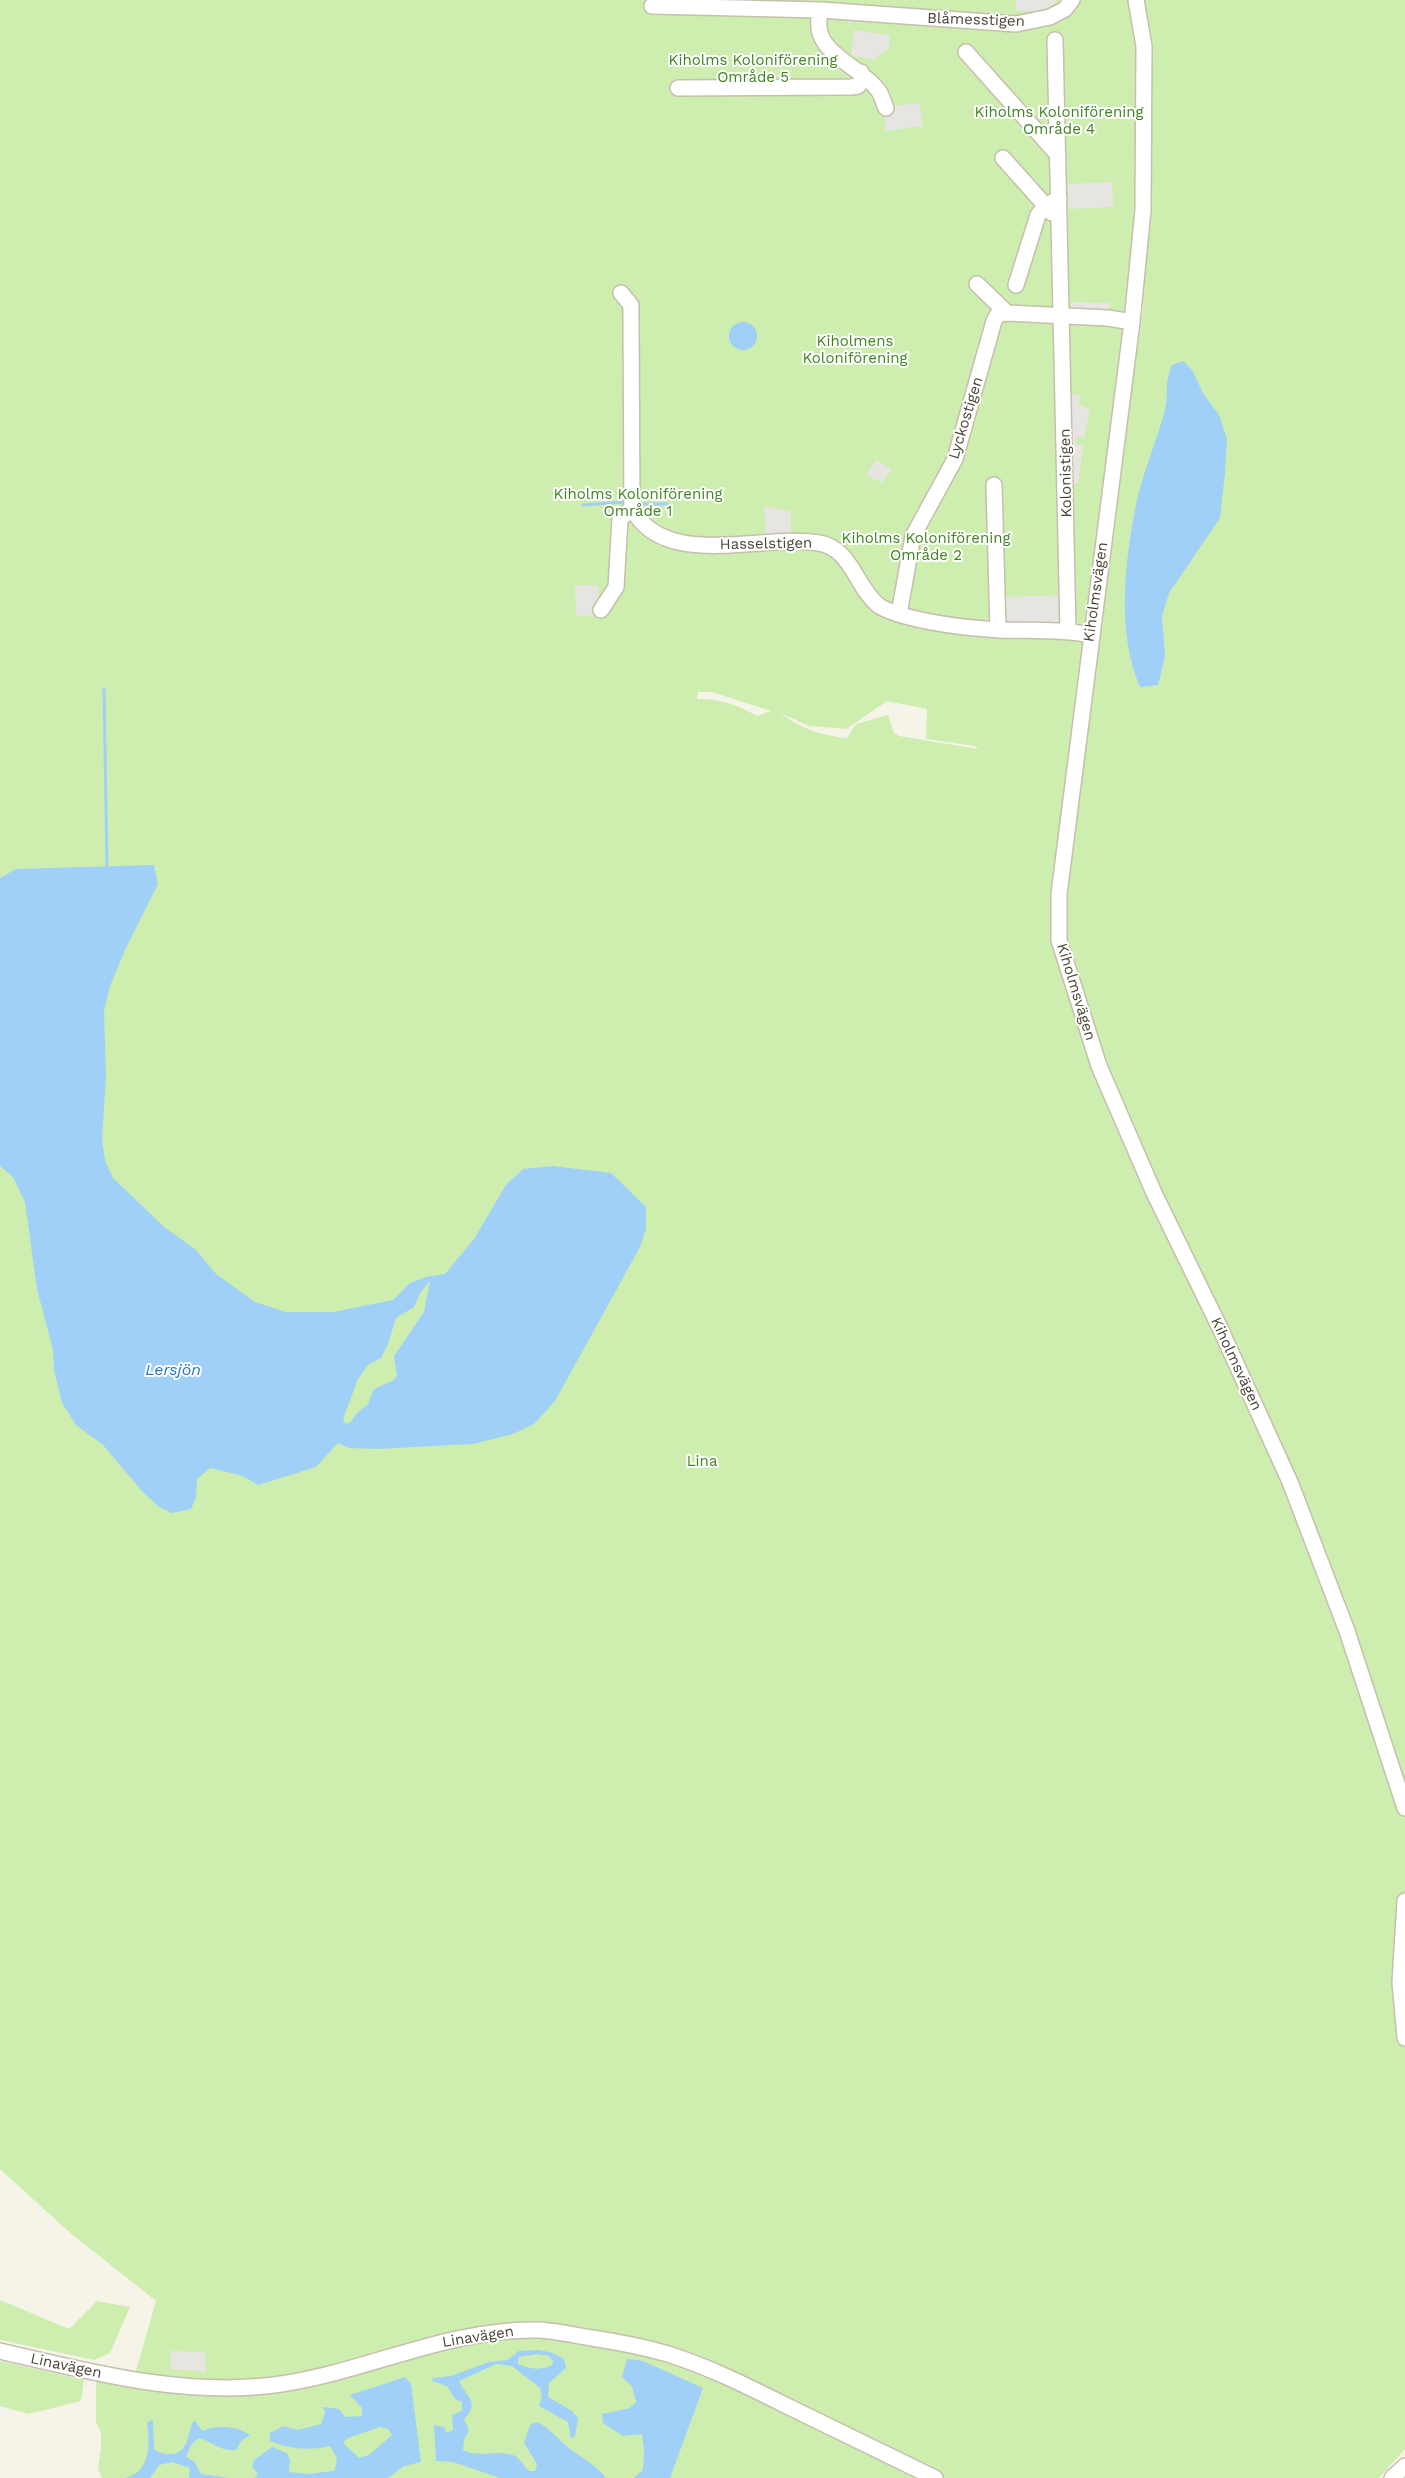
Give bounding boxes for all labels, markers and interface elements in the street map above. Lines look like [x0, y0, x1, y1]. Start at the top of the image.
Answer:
street label: Blåmesstigen [927, 9, 1025, 31]
park label: Kiholms Koloniförening Område 5 [669, 52, 837, 87]
park label: Kiholms Koloniförening Område 4 [975, 104, 1143, 139]
park label: Kiholmens Koloniförening [803, 333, 907, 368]
street label: Lyckostigen [945, 375, 987, 461]
street label: Kolonistigen [1056, 428, 1076, 518]
park label: Kiholms Koloniförening Område 1 [554, 486, 722, 521]
park label: Kiholms Koloniförening Område 2 [842, 530, 1010, 565]
street label: Hasselstigen [720, 534, 812, 554]
street label: Kiholmsvägen [1080, 541, 1112, 643]
street label: Kiholmsvägen [1053, 941, 1099, 1043]
street label: Kiholmsvägen [1207, 1315, 1265, 1413]
water label: Lersjön [145, 1360, 201, 1380]
park label: Lina [687, 1453, 717, 1471]
street label: Linavägen [441, 2322, 515, 2352]
street label: Linavägen [29, 2350, 103, 2382]

